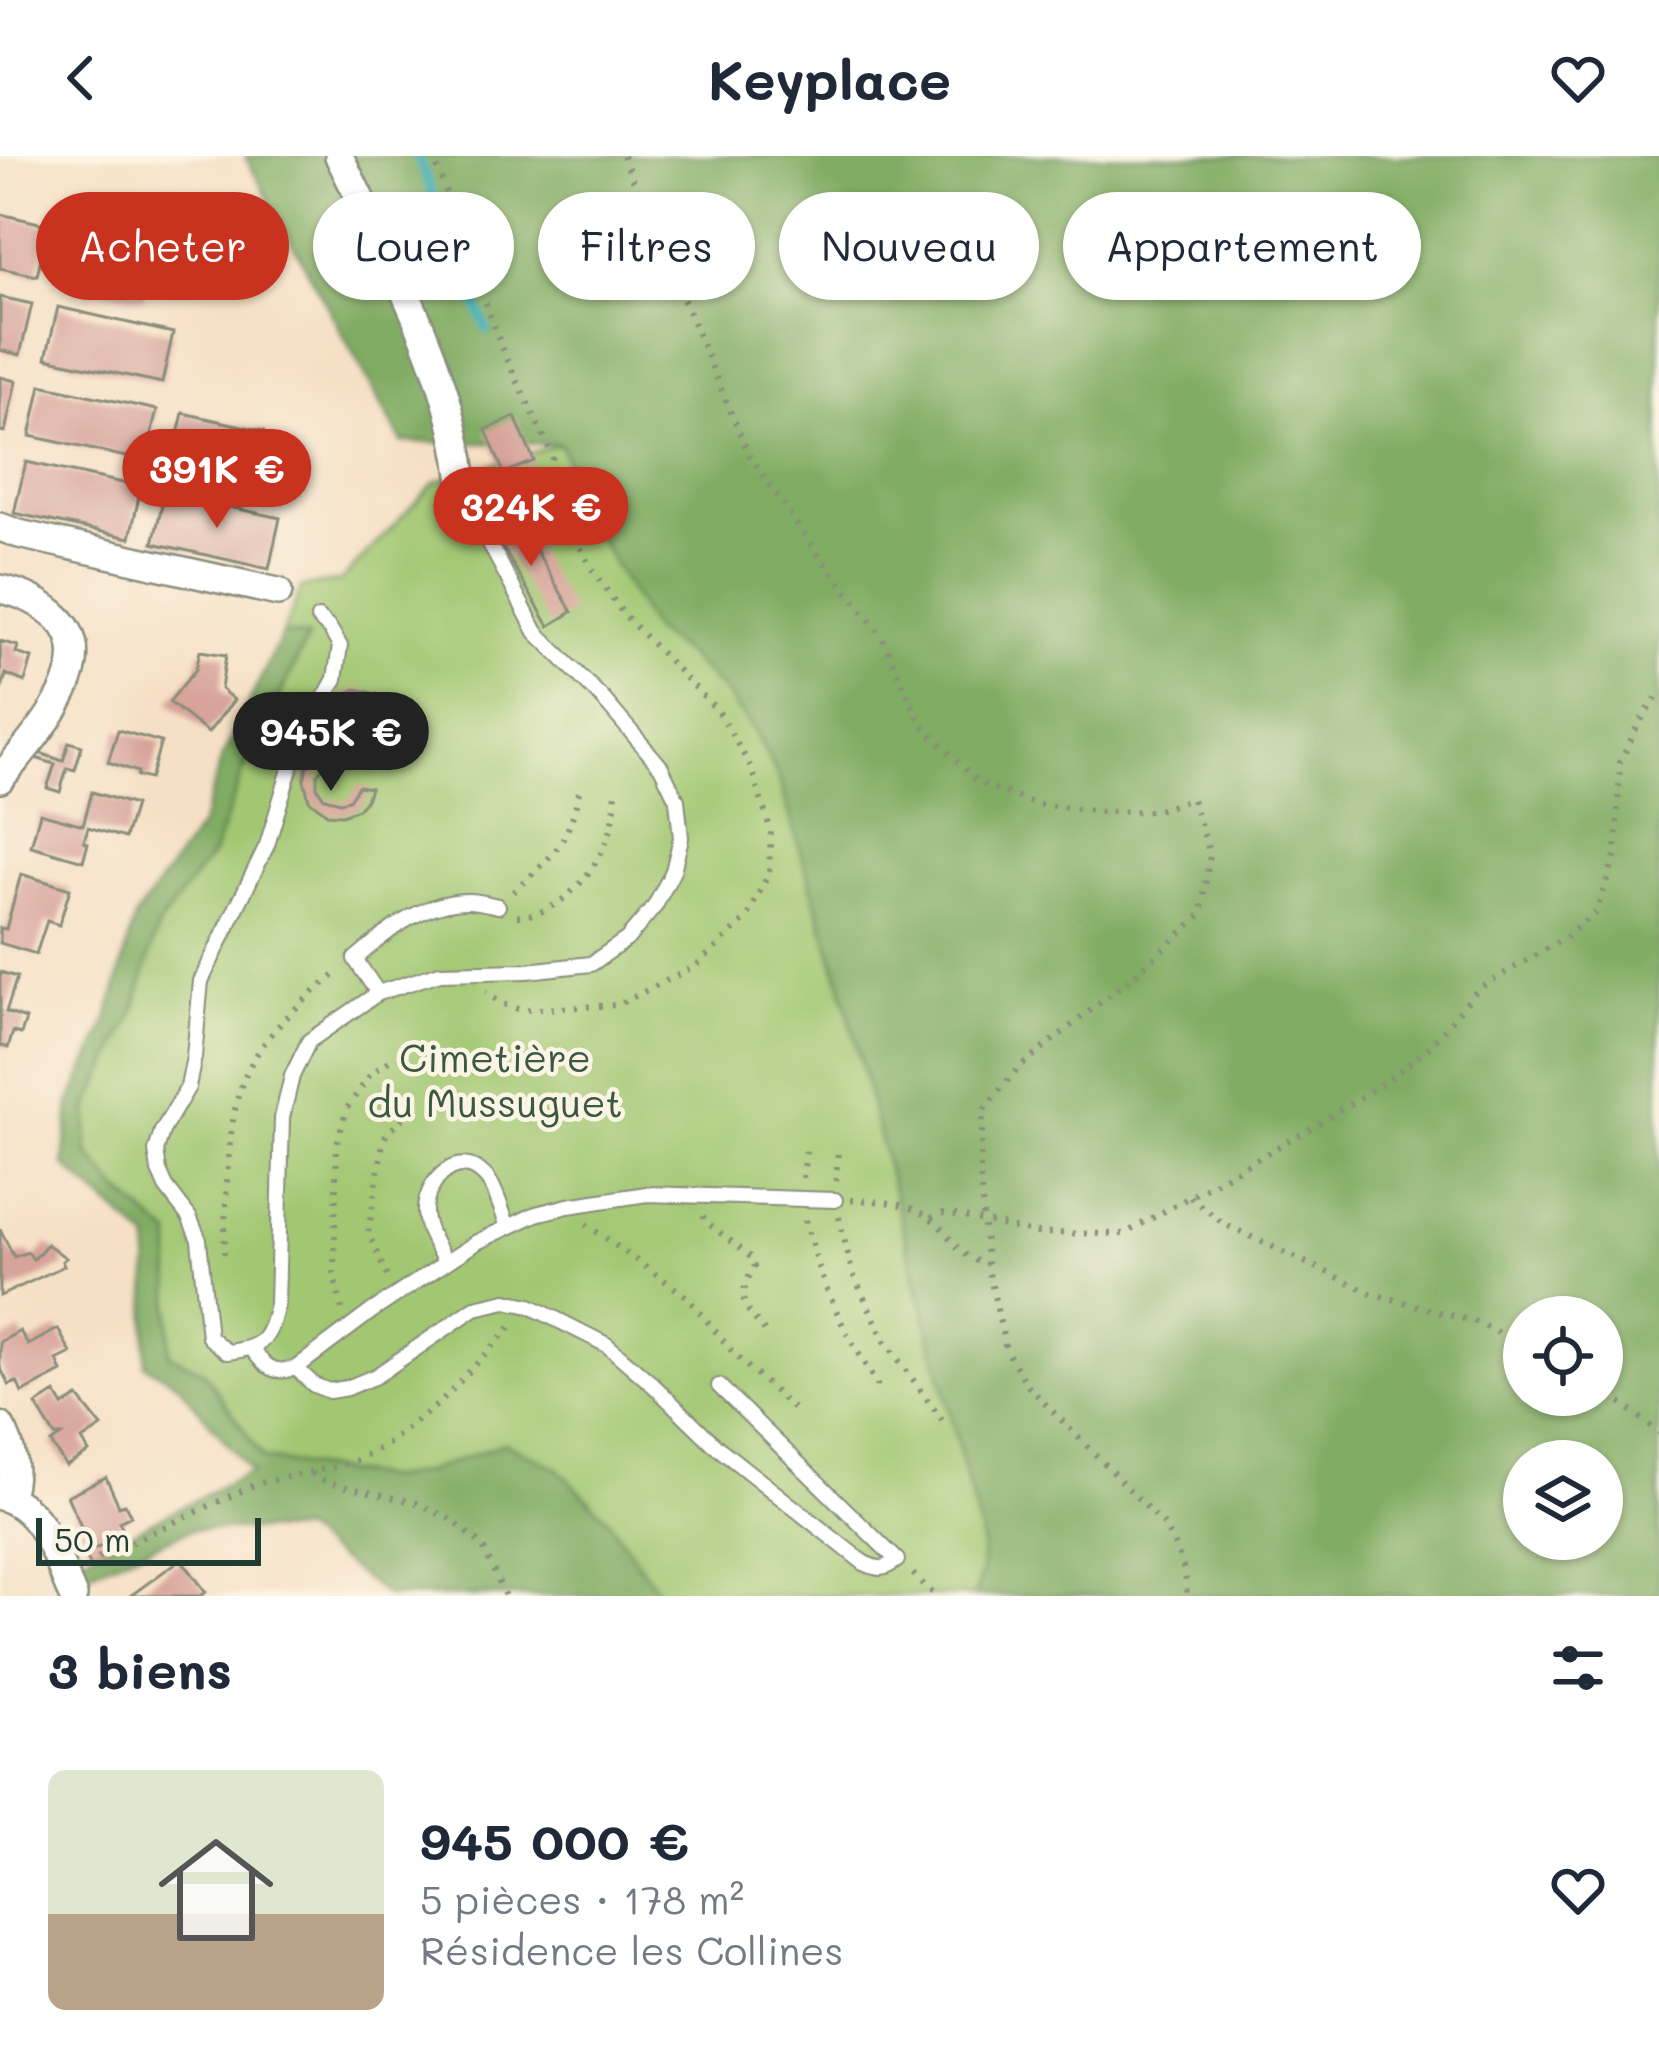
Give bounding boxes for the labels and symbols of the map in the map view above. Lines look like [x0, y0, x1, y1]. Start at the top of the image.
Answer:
pin: 391K € [119, 429, 315, 531]
pin: 324K € [433, 467, 629, 569]
pin: 945K € [233, 692, 429, 794]
park label: Cimetière du Mussuguet [367, 1031, 623, 1128]
scale bar [36, 1512, 261, 1565]

